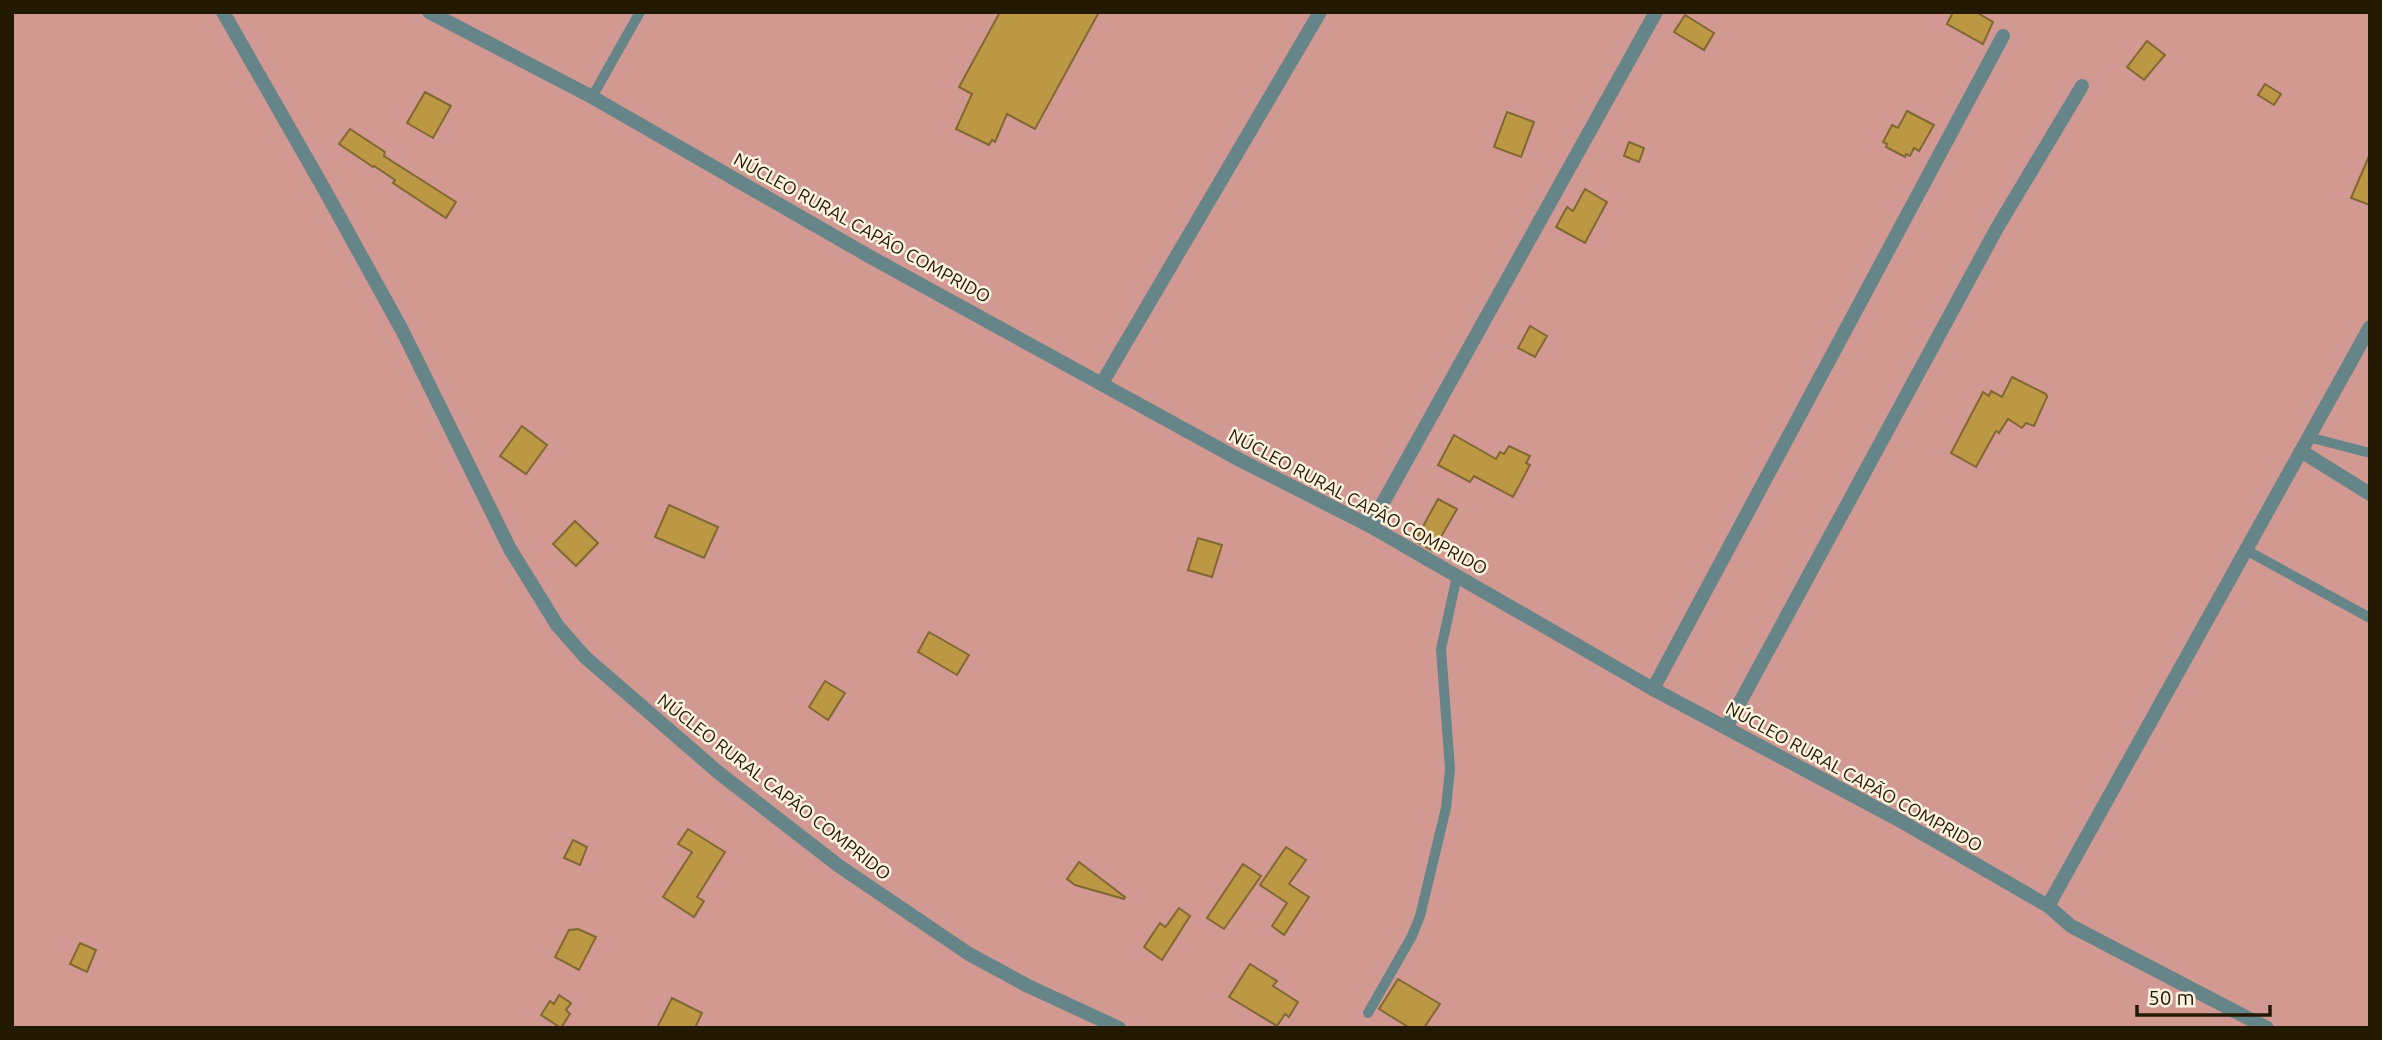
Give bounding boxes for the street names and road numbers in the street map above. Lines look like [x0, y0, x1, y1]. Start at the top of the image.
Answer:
street label: NÚCLEO RURAL CAPÃO COMPRIDO [731, 147, 995, 306]
street label: NÚCLEO RURAL CAPÃO COMPRIDO [1226, 423, 1492, 578]
street label: NÚCLEO RURAL CAPÃO COMPRIDO [654, 688, 896, 883]
street label: NÚCLEO RURAL CAPÃO COMPRIDO [1723, 696, 1987, 855]

